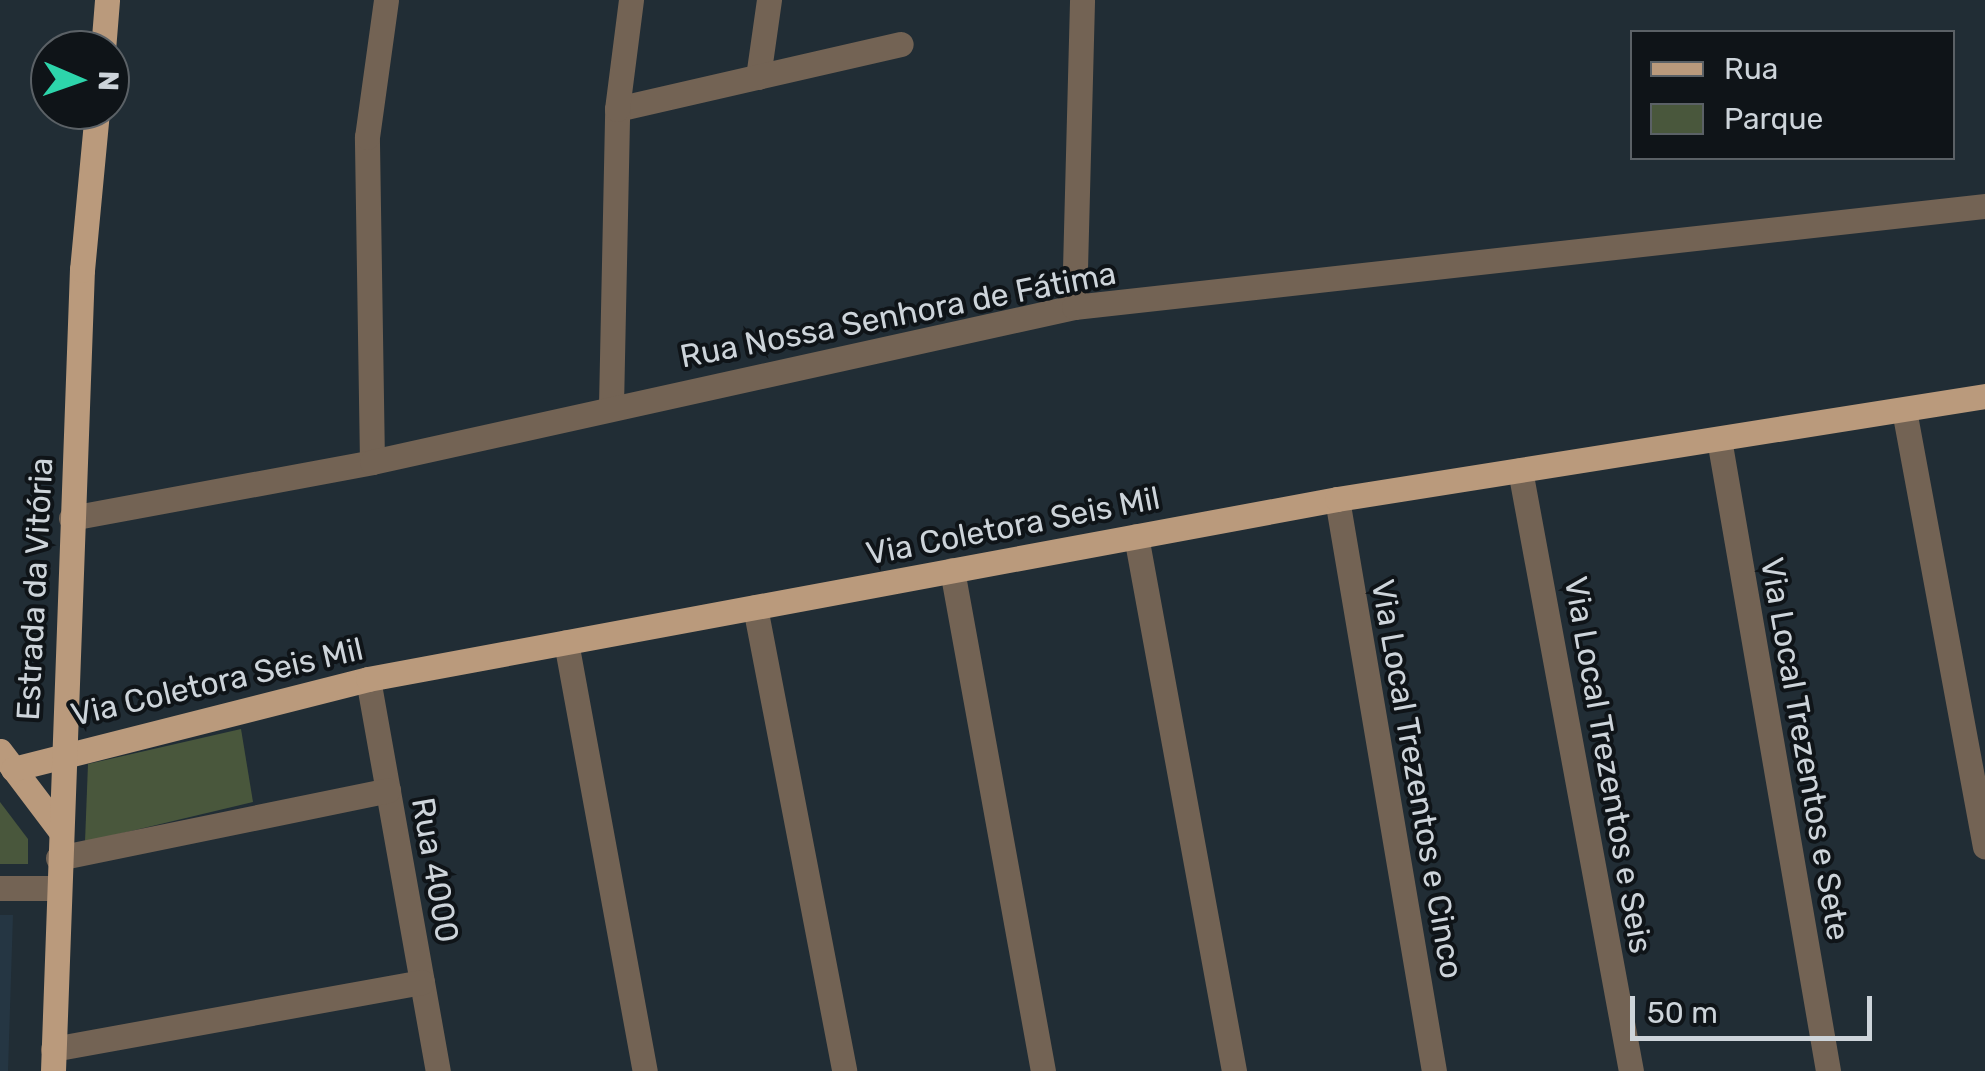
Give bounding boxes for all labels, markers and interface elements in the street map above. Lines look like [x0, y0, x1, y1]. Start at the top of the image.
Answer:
north arrow [30, 30, 130, 130]
legend [1630, 30, 1955, 160]
text: Rua [1724, 51, 1778, 87]
text: N [92, 70, 125, 92]
text: Parque [1724, 101, 1823, 137]
street label: Rua Nossa Senhora de Fátima [677, 254, 1119, 376]
street label: Estrada da Vitória [9, 456, 61, 722]
street label: Via Coletora Seis Mil [863, 479, 1163, 573]
street label: Via Local Trezentos e Sete [1752, 554, 1858, 944]
street label: Via Local Trezentos e Seis [1556, 573, 1660, 957]
street label: Via Local Trezentos e Cinco [1363, 576, 1471, 982]
street label: Via Coletora Seis Mil [67, 630, 367, 734]
street label: Rua 4000 [403, 794, 467, 946]
scale bar [1635, 976, 1878, 1038]
text: 50 m [1647, 995, 1718, 1031]

